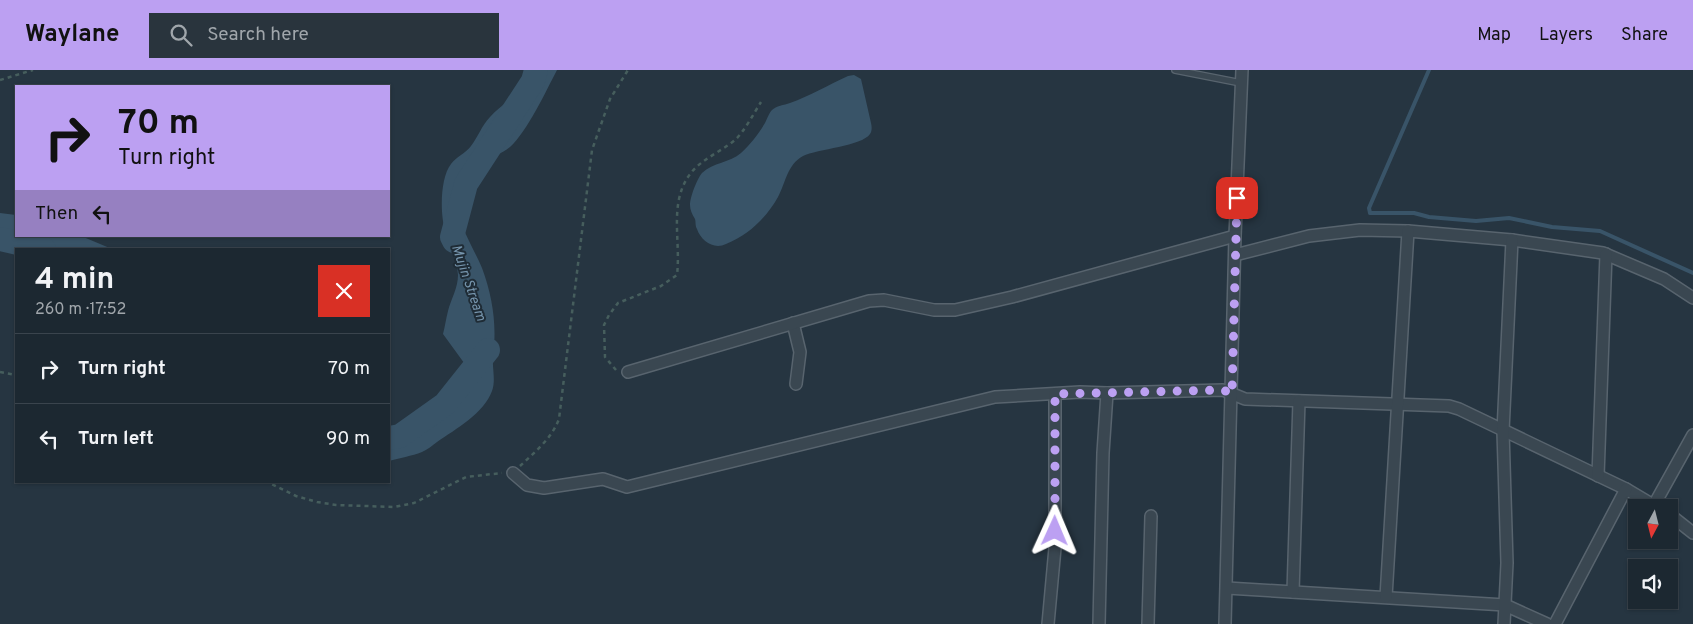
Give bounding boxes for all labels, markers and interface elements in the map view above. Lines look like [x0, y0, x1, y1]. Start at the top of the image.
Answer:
search box [149, 13, 499, 58]
text: Waylane [25, 20, 119, 50]
icon: search [167, 21, 195, 49]
text: Search here [207, 23, 309, 47]
text: Map [1477, 24, 1511, 47]
text: Layers [1539, 24, 1593, 47]
text: Share [1621, 24, 1668, 47]
text: 70 m [118, 102, 199, 146]
icon: right [35, 105, 100, 170]
text: Turn right [118, 145, 215, 172]
pin [1216, 177, 1258, 219]
icon: arrive [1223, 184, 1251, 212]
icon: left [88, 200, 116, 228]
text: Then [35, 202, 78, 226]
water label: Mujin Stream [447, 243, 489, 324]
text: 4 min [35, 262, 114, 299]
button: close [318, 265, 370, 317]
text: 260 m · 17:52 [35, 300, 126, 320]
icon: right [35, 355, 63, 383]
text: Turn right [78, 357, 166, 381]
text: 70 m [328, 357, 370, 381]
icon: left [35, 425, 63, 453]
text: Turn left [78, 427, 154, 451]
text: 90 m [326, 427, 370, 451]
north arrow [1628, 499, 1678, 549]
map controls [1628, 499, 1678, 609]
position arrow [1028, 504, 1080, 556]
button: sound [1628, 559, 1678, 609]

